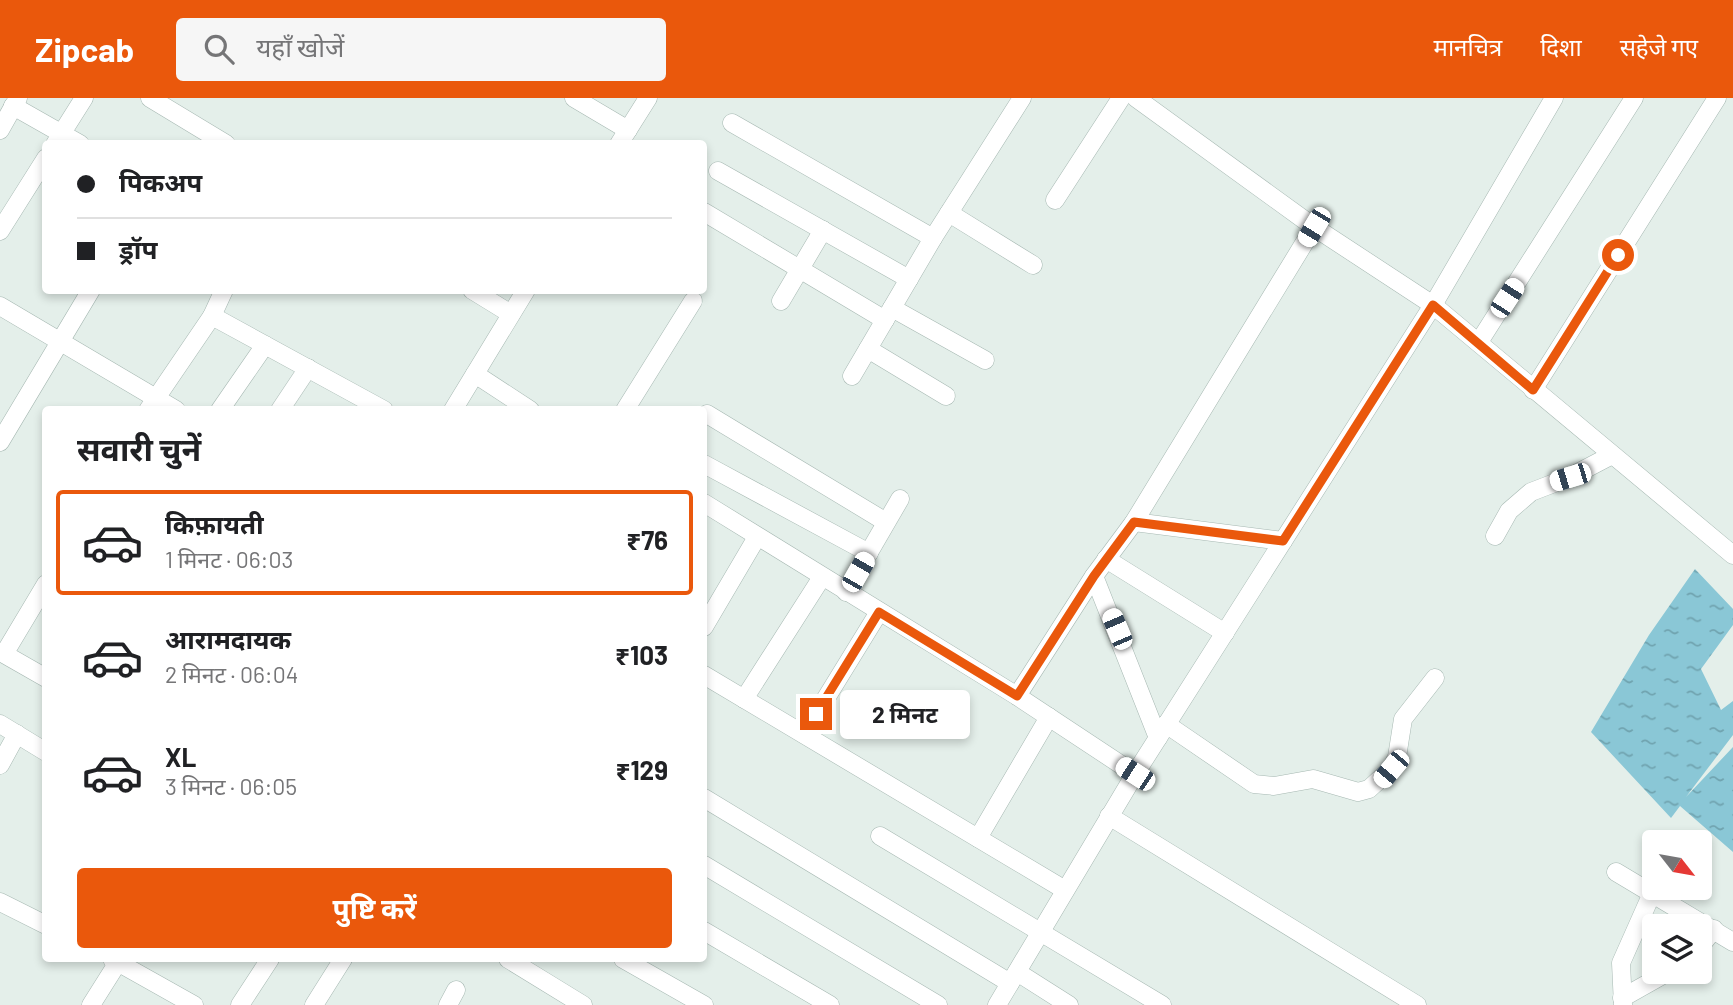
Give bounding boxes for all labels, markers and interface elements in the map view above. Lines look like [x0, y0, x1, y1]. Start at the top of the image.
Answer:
search box [176, 18, 666, 81]
text: Zipcab [35, 29, 134, 69]
icon: search [200, 30, 238, 68]
text: यहाँ खोजें [256, 31, 344, 62]
text: मानचित्र [1434, 32, 1502, 61]
text: दिशा [1540, 32, 1582, 61]
text: सहेजे गए [1620, 32, 1698, 61]
text: पिकअप [119, 166, 202, 197]
car [1295, 204, 1334, 250]
text: ड्रॉप [119, 233, 157, 264]
route start [1602, 239, 1634, 271]
car [1487, 275, 1528, 321]
text: सवारी चुनें [77, 429, 201, 467]
car [1547, 461, 1594, 493]
text: किफ़ायती [165, 508, 264, 539]
icon: car [81, 511, 144, 574]
text: ₹76 [626, 524, 668, 555]
text: 1 मिनट · 06:03 [165, 545, 293, 573]
car [839, 549, 878, 595]
car [1100, 606, 1135, 652]
text: आरामदायक [165, 623, 291, 654]
icon: car [81, 626, 144, 689]
text: ₹103 [615, 639, 668, 670]
text: 2 मिनट · 06:04 [165, 660, 298, 688]
callout: 2 मिनट [840, 690, 970, 738]
route end [800, 698, 832, 730]
text: 2 मिनट [872, 700, 938, 728]
icon: car [81, 741, 144, 804]
text: XL [165, 741, 196, 772]
car [1370, 746, 1413, 792]
text: ₹129 [616, 754, 668, 785]
car [1112, 754, 1159, 794]
text: 3 मिनट · 06:05 [165, 772, 297, 800]
north arrow [1642, 830, 1712, 900]
map controls [1642, 830, 1712, 984]
button: पुष्टि करें [77, 868, 672, 948]
button: layers [1642, 914, 1712, 984]

